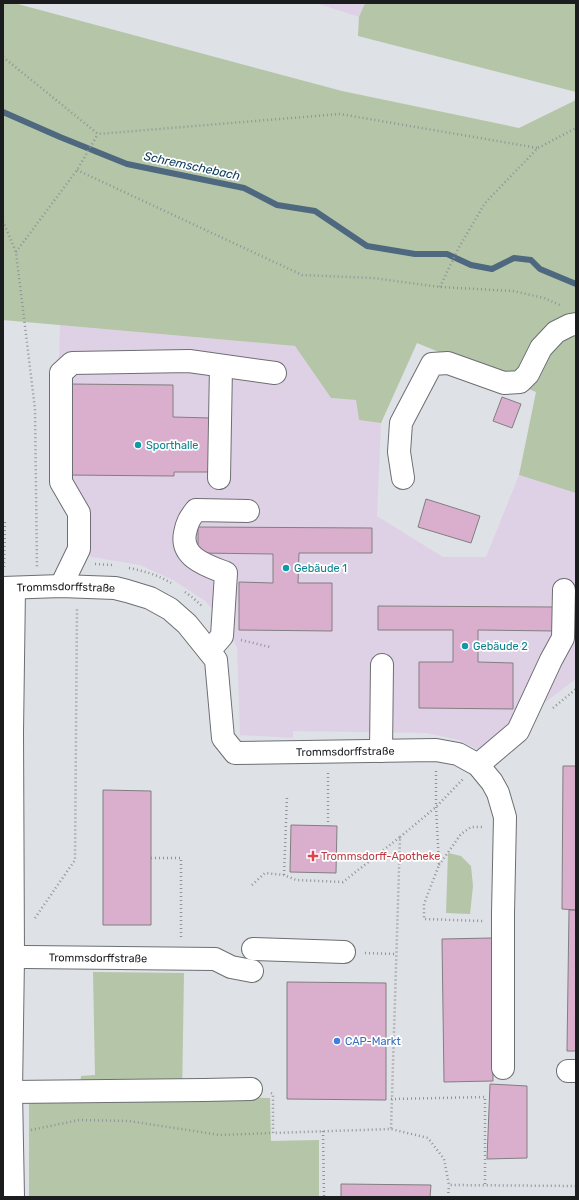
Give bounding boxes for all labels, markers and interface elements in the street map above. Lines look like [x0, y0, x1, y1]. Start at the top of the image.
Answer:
water label: Schremschebach [143, 149, 241, 183]
place label: Sporthalle [146, 439, 198, 452]
marker: Sporthalle [133, 440, 143, 450]
place label: Gebäude 1 [294, 562, 347, 575]
marker: Gebäude 1 [281, 563, 291, 573]
street label: Trommsdorffstraße [17, 579, 115, 595]
place label: Gebäude 2 [473, 640, 528, 653]
marker: Gebäude 2 [460, 641, 470, 651]
street label: Trommsdorffstraße [296, 744, 395, 759]
place label: Trommsdorff-Apotheke [321, 850, 440, 863]
marker: Trommsdorff-Apotheke [308, 851, 318, 861]
street label: Trommsdorffstraße [49, 951, 147, 965]
place label: CAP-Markt [345, 1035, 401, 1048]
marker: CAP-Markt [332, 1036, 342, 1046]

